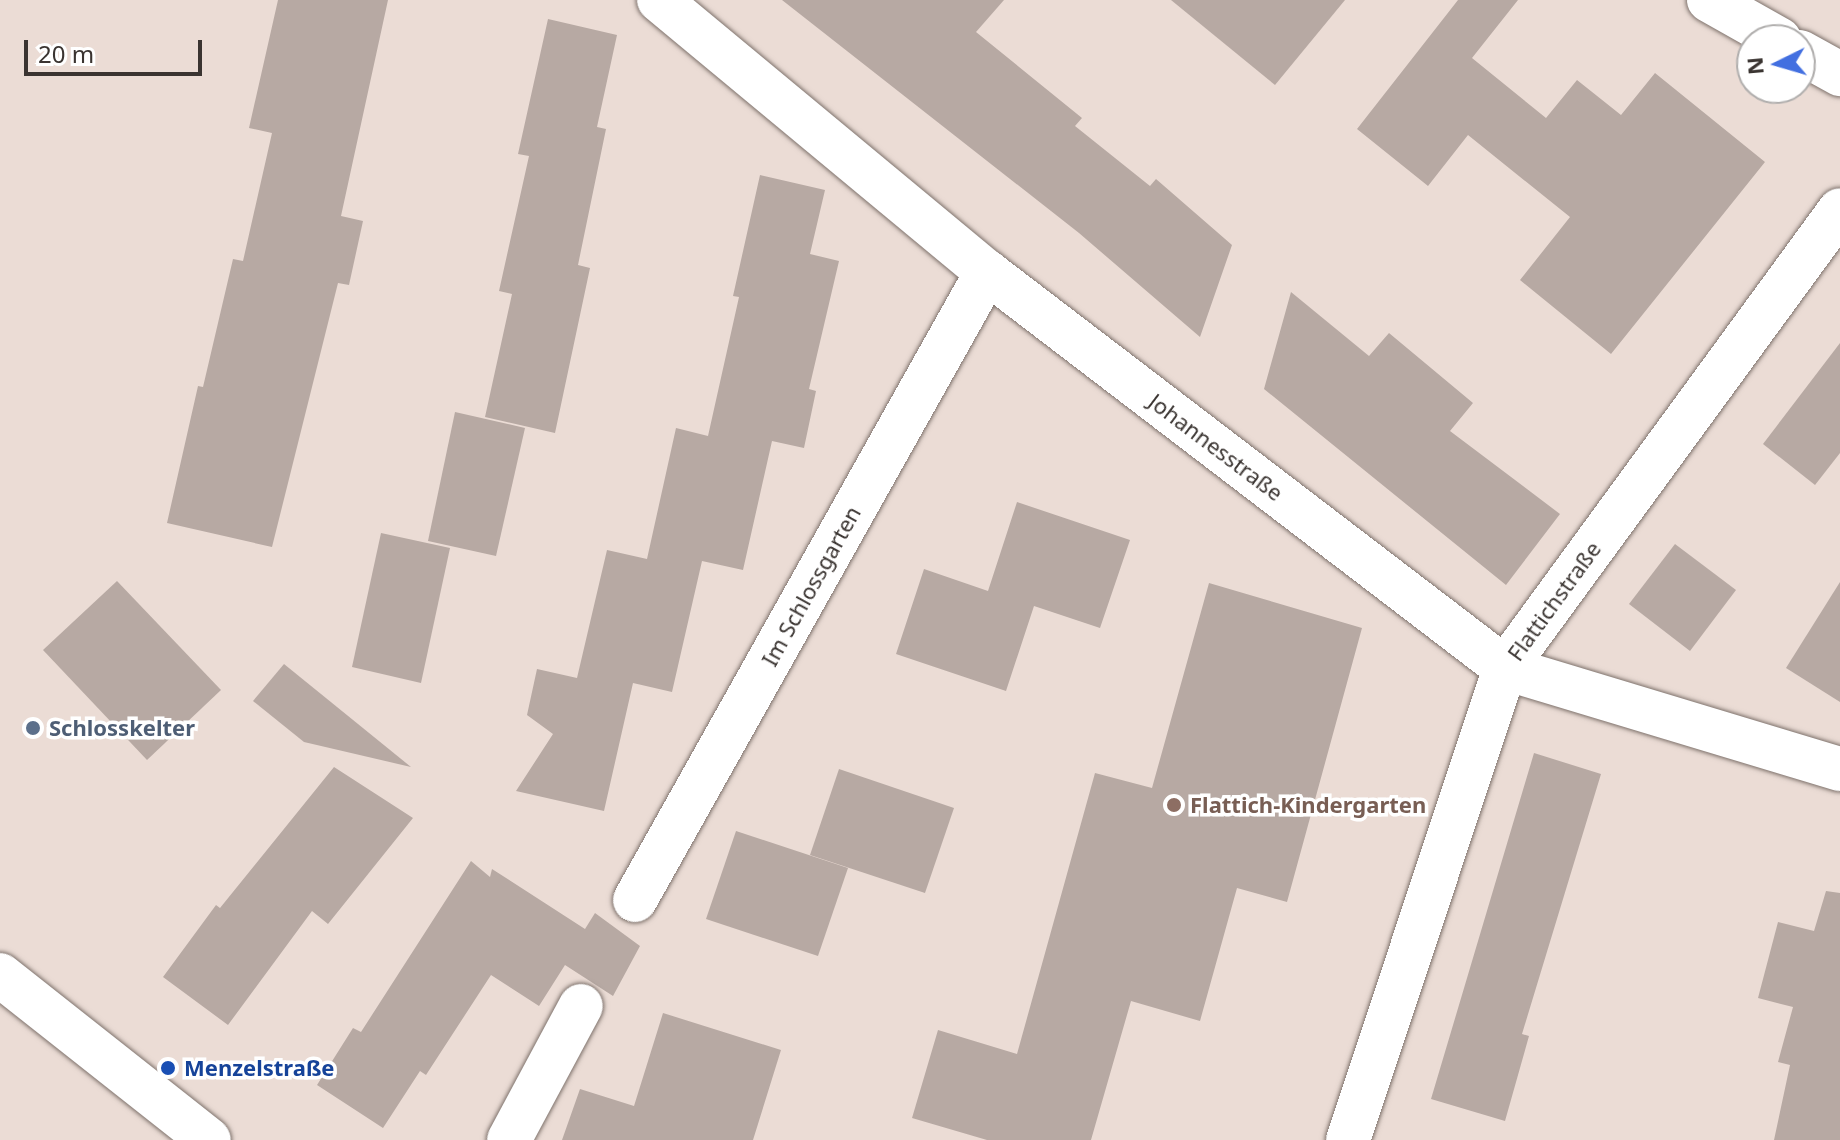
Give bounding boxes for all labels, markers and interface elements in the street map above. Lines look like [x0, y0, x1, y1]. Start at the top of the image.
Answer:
scale bar [28, 24, 206, 74]
north arrow [1736, 24, 1816, 104]
text: 20 m [38, 37, 94, 70]
text: N [1738, 56, 1770, 76]
street label: Johannesstraße [1144, 388, 1288, 506]
street label: Im Schlossgarten [756, 501, 866, 671]
street label: Flattichstraße [1502, 536, 1606, 666]
place label: Schlosskelter [49, 715, 195, 741]
marker: Schlosskelter [24, 719, 42, 737]
place label: Flattich-Kindergarten [1190, 792, 1426, 818]
marker: Flattich-Kindergarten [1165, 796, 1183, 814]
place label: Menzelstraße [184, 1055, 335, 1081]
marker: Menzelstraße [159, 1059, 177, 1077]

